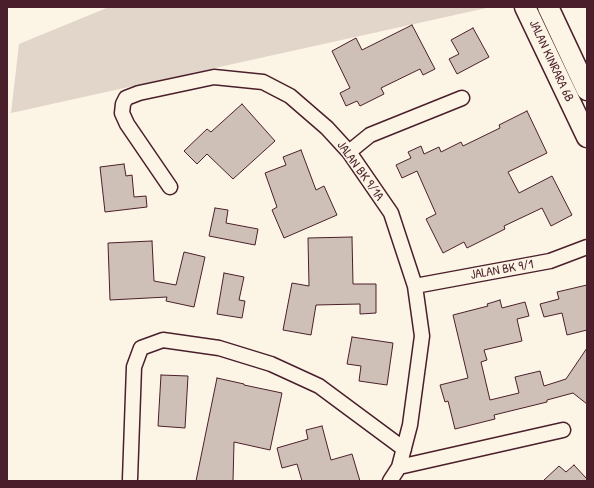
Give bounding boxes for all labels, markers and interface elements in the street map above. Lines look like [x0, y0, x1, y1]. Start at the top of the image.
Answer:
street label: JALAN KINRARA 6B [525, 18, 577, 104]
street label: JALAN BK 9/1A [333, 138, 387, 204]
street label: JALAN BK 9/1 [469, 257, 535, 283]

